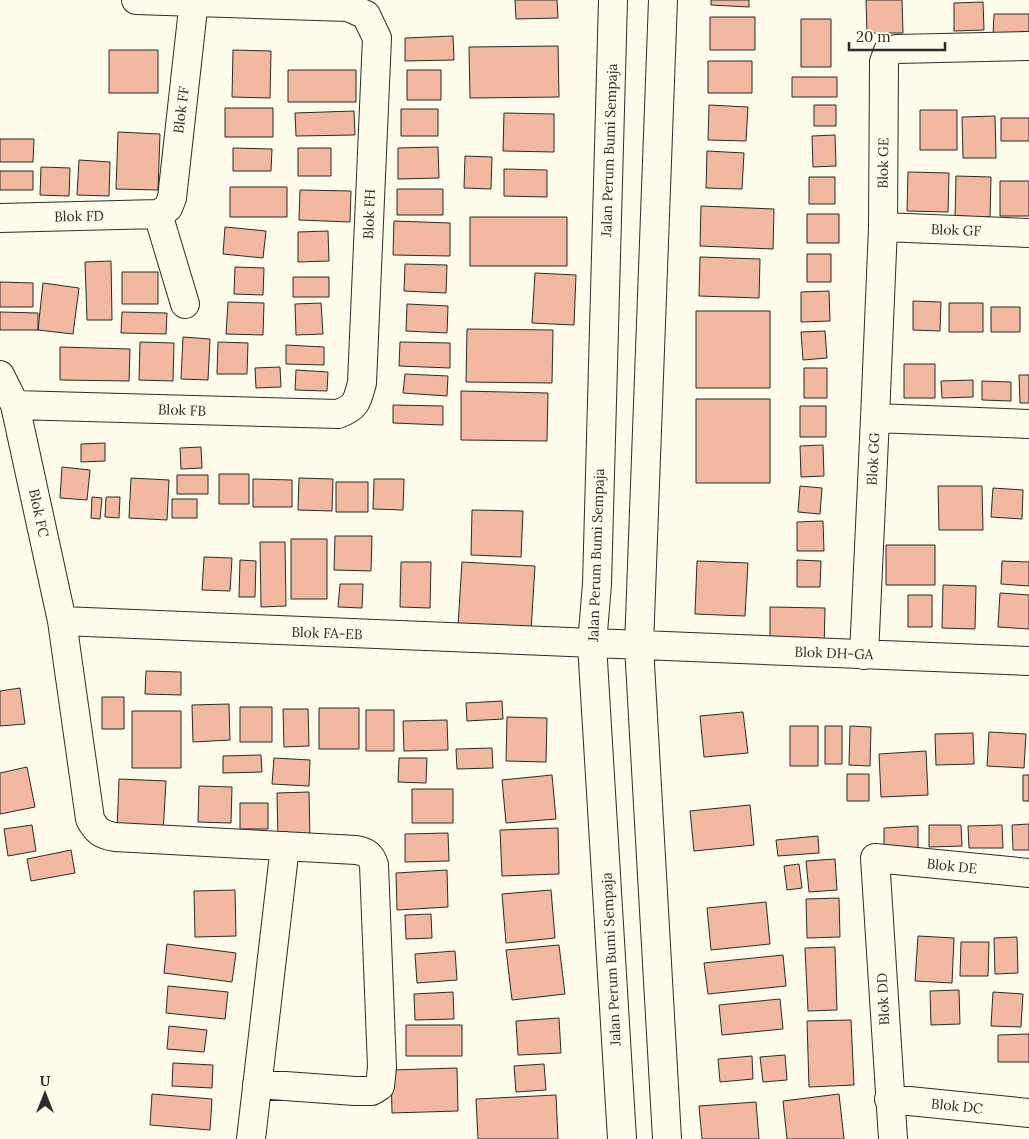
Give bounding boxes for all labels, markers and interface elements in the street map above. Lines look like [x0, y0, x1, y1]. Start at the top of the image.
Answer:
scale bar [849, 20, 945, 52]
text: 20 m [856, 27, 891, 46]
street label: Jalan Perum Bumi Sempaja [597, 63, 621, 238]
street label: Blok FF [169, 85, 193, 134]
street label: Blok GE [874, 137, 892, 189]
street label: Blok FH [359, 188, 379, 239]
street label: Blok FD [54, 207, 104, 225]
street label: Blok GF [931, 220, 982, 240]
street label: Blok FB [158, 400, 207, 420]
street label: Blok GG [863, 432, 883, 486]
street label: Jalan Perum Bumi Sempaja [584, 468, 608, 643]
street label: Blok FC [25, 487, 53, 539]
street label: Blok FA-EB [291, 623, 363, 643]
street label: Blok DH-GA [794, 643, 874, 663]
street label: Blok DE [926, 854, 978, 878]
street label: Jalan Perum Bumi Sempaja [597, 872, 625, 1047]
street label: Blok DD [873, 972, 893, 1026]
north arrow [20, 1069, 70, 1119]
text: U [40, 1072, 51, 1090]
street label: Blok DC [930, 1094, 984, 1118]

